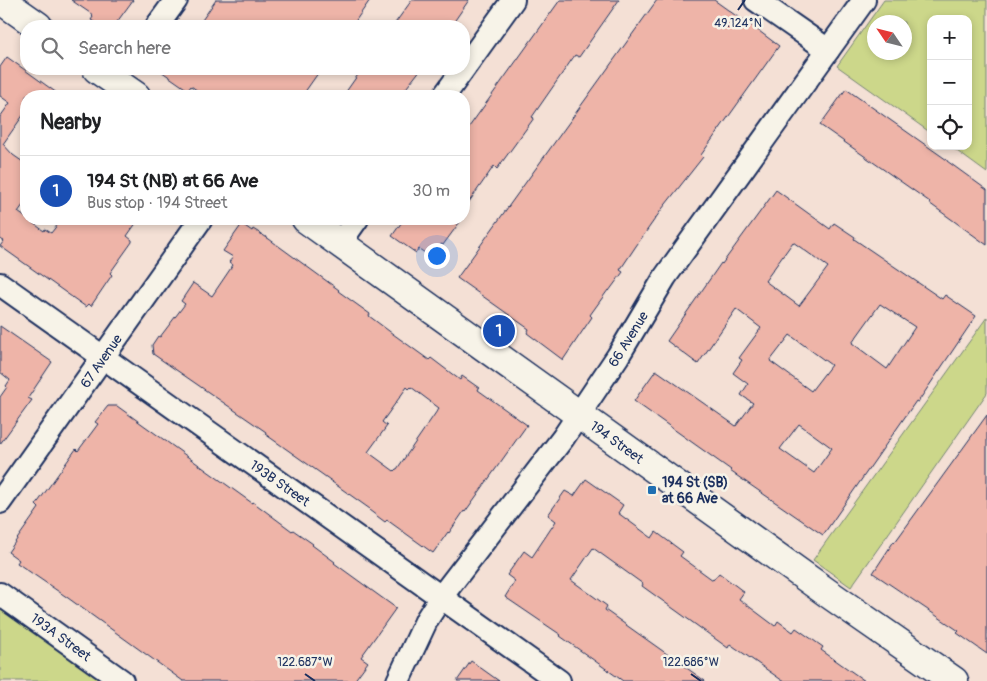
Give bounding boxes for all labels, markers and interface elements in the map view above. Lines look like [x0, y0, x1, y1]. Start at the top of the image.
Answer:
north arrow [867, 15, 912, 60]
map controls [927, 15, 972, 150]
button: + [927, 15, 972, 60]
text: 49.124°N [714, 16, 762, 31]
search box [20, 20, 470, 75]
icon: search [38, 34, 66, 62]
text: Search here [78, 36, 171, 60]
button: − [927, 60, 972, 105]
button: locate [927, 105, 972, 150]
text: Nearby [40, 109, 101, 136]
text: 194 St (NB) at 66 Ave [87, 169, 258, 193]
text: 1 [53, 181, 59, 201]
text: 30 m [412, 181, 450, 201]
text: Bus stop · 194 Street [87, 193, 227, 213]
your location [424, 243, 450, 269]
street label: 66 Avenue [605, 308, 652, 370]
pin: 1 [483, 312, 515, 350]
street label: 67 Avenue [77, 331, 126, 391]
street label: 194 Street [587, 417, 647, 468]
street label: 193B Street [246, 457, 313, 510]
place label: 194 St (SB) at 66 Ave [662, 474, 728, 507]
marker: 194 St (SB) at 66 Ave [646, 484, 658, 496]
street label: 193A Street [27, 610, 95, 665]
text: 122.687°W [277, 655, 333, 670]
text: 122.686°W [663, 655, 719, 670]

